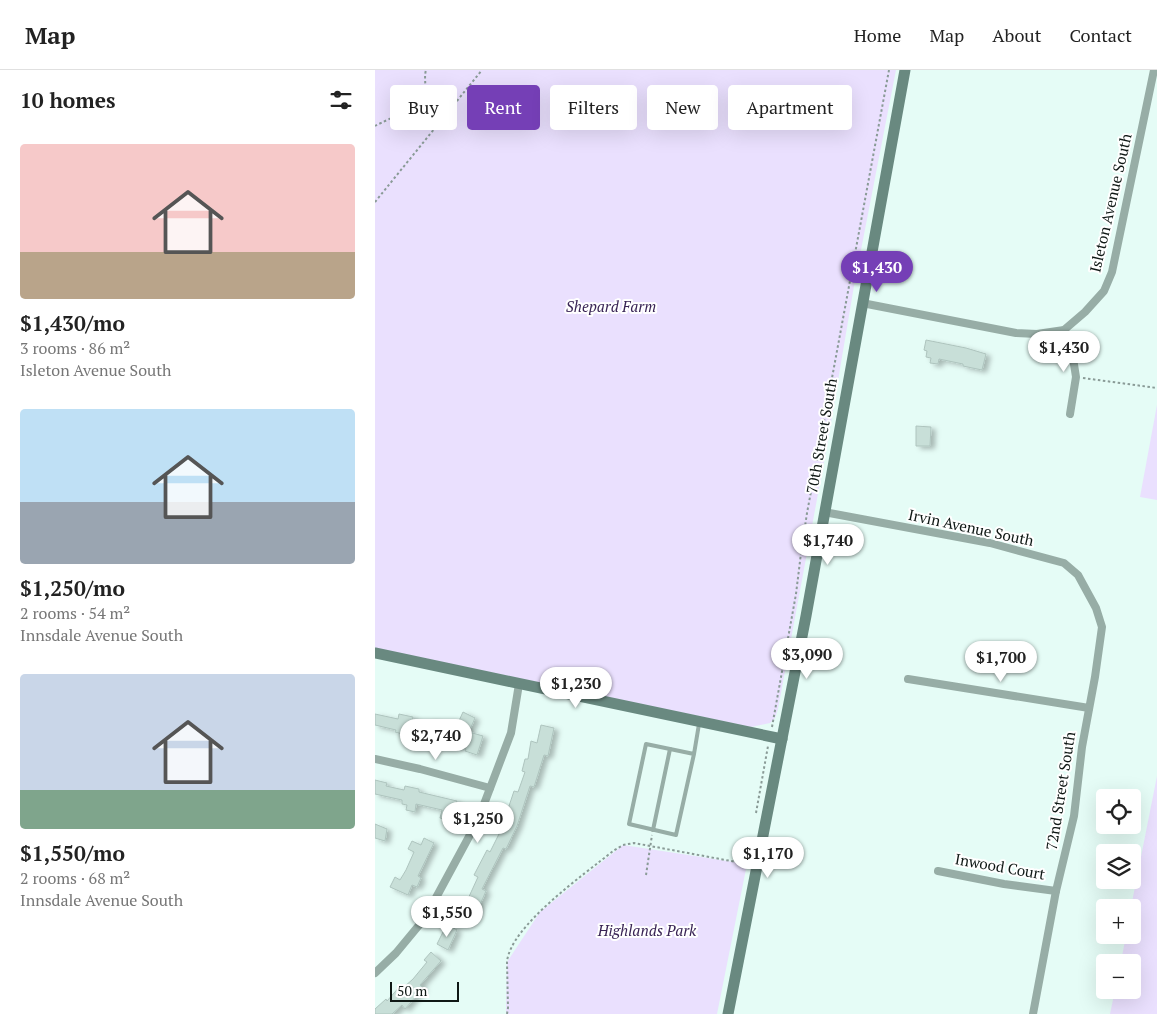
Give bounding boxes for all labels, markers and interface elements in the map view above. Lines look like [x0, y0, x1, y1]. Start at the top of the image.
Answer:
text: Map [25, 19, 75, 51]
text: Home [854, 23, 901, 47]
text: Map [929, 23, 964, 47]
text: About [992, 23, 1041, 47]
text: Contact [1069, 23, 1132, 47]
chip: Buy [390, 85, 457, 130]
chip: Rent [467, 85, 540, 130]
chip: Filters [550, 85, 637, 130]
chip: New [647, 85, 718, 130]
chip: Apartment [728, 85, 852, 130]
text: 10 homes [20, 86, 116, 114]
icon: filters [327, 86, 355, 114]
street label: Isleton Avenue South [1084, 131, 1136, 274]
icon: home [143, 177, 233, 267]
pin: $1,430 [836, 250, 918, 293]
text: $1,430 [852, 256, 902, 278]
park label: Shepard Farm [566, 296, 656, 316]
text: $1,430/mo [20, 309, 125, 337]
pin: $1,430 [1023, 330, 1105, 373]
text: $1,430 [1039, 336, 1089, 358]
text: 3 rooms · 86 m² [20, 337, 130, 359]
text: Isleton Avenue South [20, 359, 172, 381]
street label: 70th Street South [801, 376, 841, 495]
icon: home [143, 442, 233, 532]
street label: Irvin Avenue South [907, 504, 1036, 550]
pin: $1,740 [787, 524, 869, 566]
text: $1,740 [803, 529, 853, 551]
text: $1,250/mo [20, 574, 125, 602]
text: 2 rooms · 54 m² [20, 602, 130, 624]
text: Innsdale Avenue South [20, 624, 183, 646]
pin: $3,090 [766, 638, 848, 680]
pin: $1,700 [960, 640, 1042, 683]
text: $3,090 [782, 643, 832, 665]
text: $1,700 [976, 646, 1026, 668]
pin: $1,230 [535, 666, 617, 709]
text: $1,230 [551, 672, 601, 694]
icon: home [143, 707, 233, 797]
pin: $2,740 [395, 718, 477, 761]
text: $2,740 [411, 724, 461, 746]
street label: 72nd Street South [1041, 730, 1079, 852]
map controls [1096, 789, 1141, 999]
button: locate [1096, 789, 1141, 834]
pin: $1,250 [437, 802, 519, 844]
text: $1,250 [453, 807, 503, 829]
pin: $1,170 [727, 836, 809, 879]
text: $1,550/mo [20, 839, 125, 867]
text: $1,170 [743, 842, 793, 864]
button: layers [1096, 844, 1141, 889]
street label: Inwood Court [954, 848, 1047, 884]
text: 2 rooms · 68 m² [20, 867, 130, 889]
text: Innsdale Avenue South [20, 889, 183, 911]
pin: $1,550 [406, 896, 488, 938]
button: + [1096, 899, 1141, 944]
text: $1,550 [422, 901, 472, 923]
park label: Highlands Park [597, 920, 697, 940]
button: − [1096, 954, 1141, 999]
scale bar [390, 979, 459, 1002]
text: 50 m [397, 981, 427, 1000]

